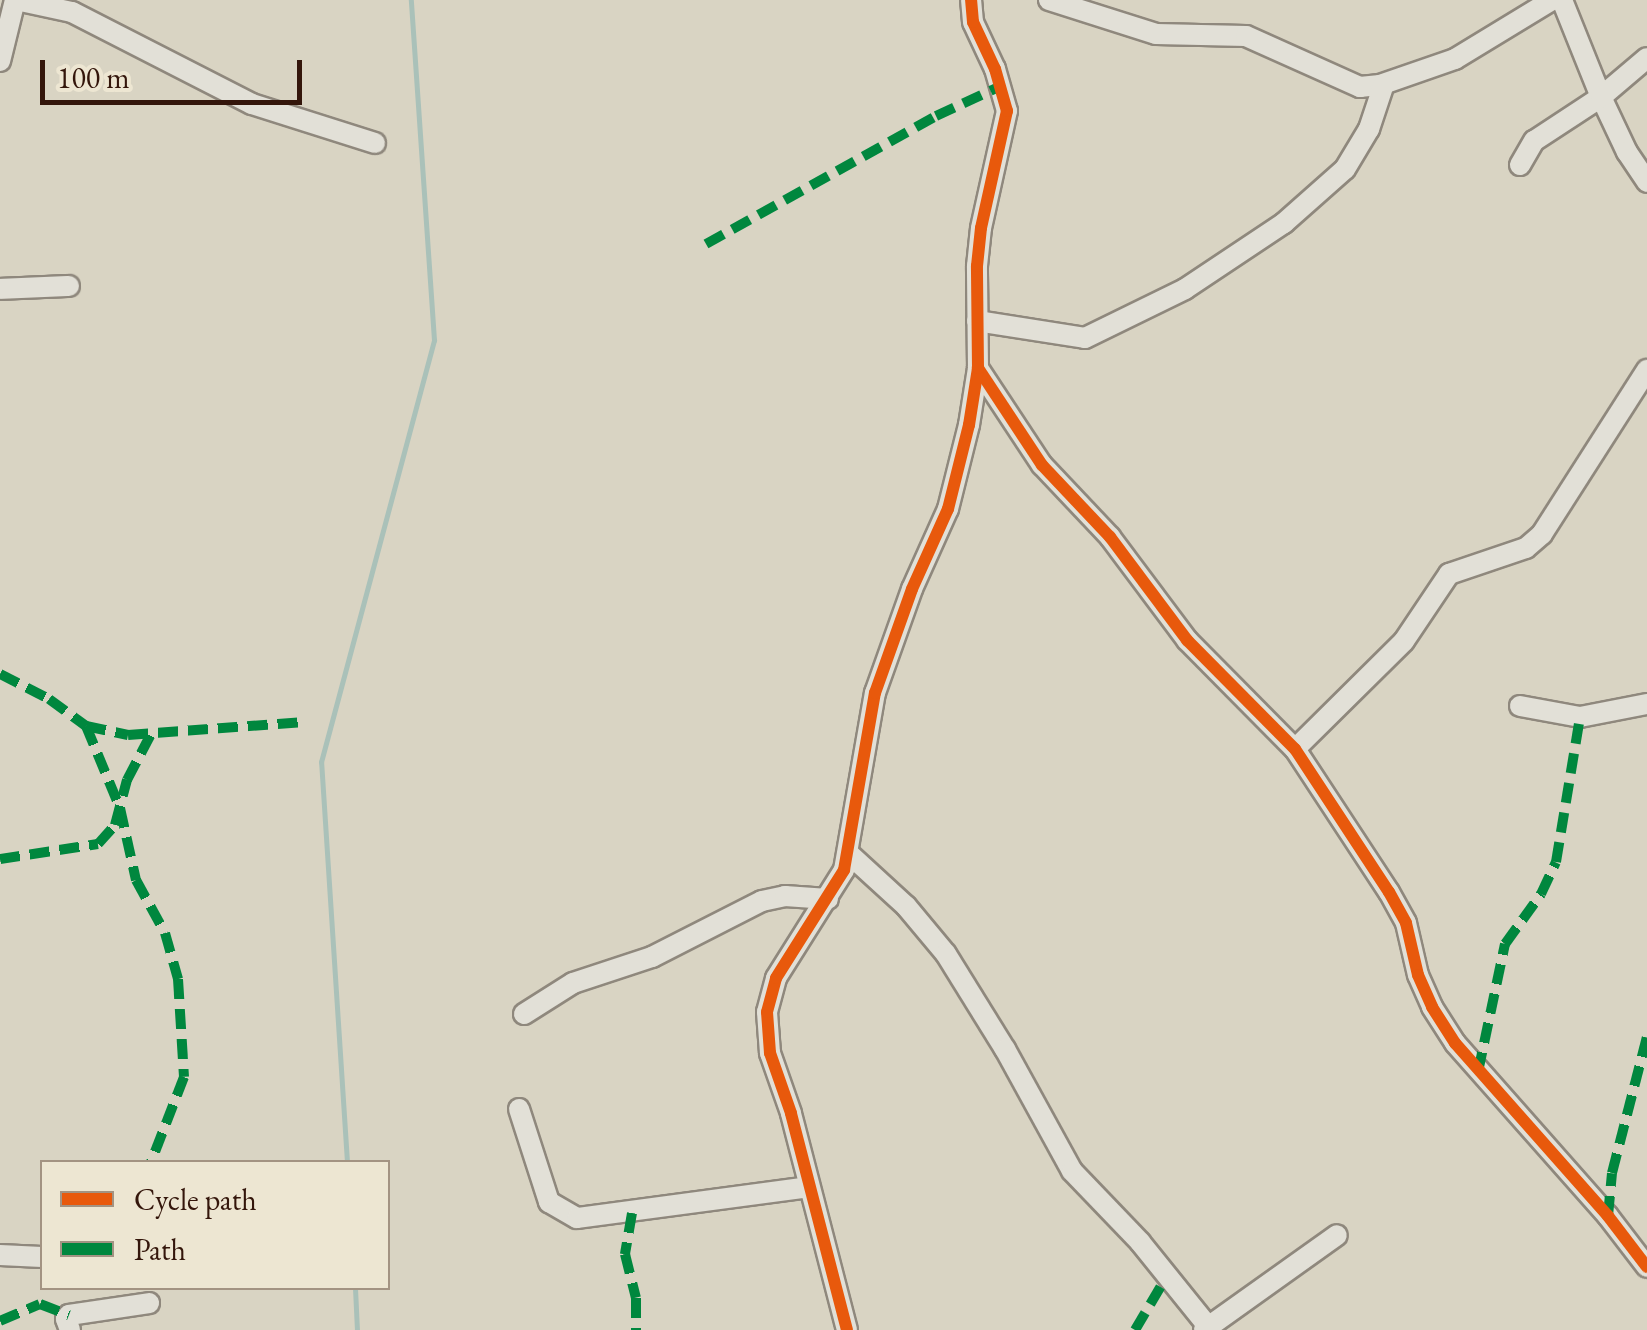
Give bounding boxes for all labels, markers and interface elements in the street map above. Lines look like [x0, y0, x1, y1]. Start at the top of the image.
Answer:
scale bar [45, 40, 308, 102]
text: 100 m [57, 58, 130, 97]
legend [40, 1160, 390, 1290]
text: Cycle path [134, 1180, 257, 1219]
text: Path [134, 1230, 186, 1269]

